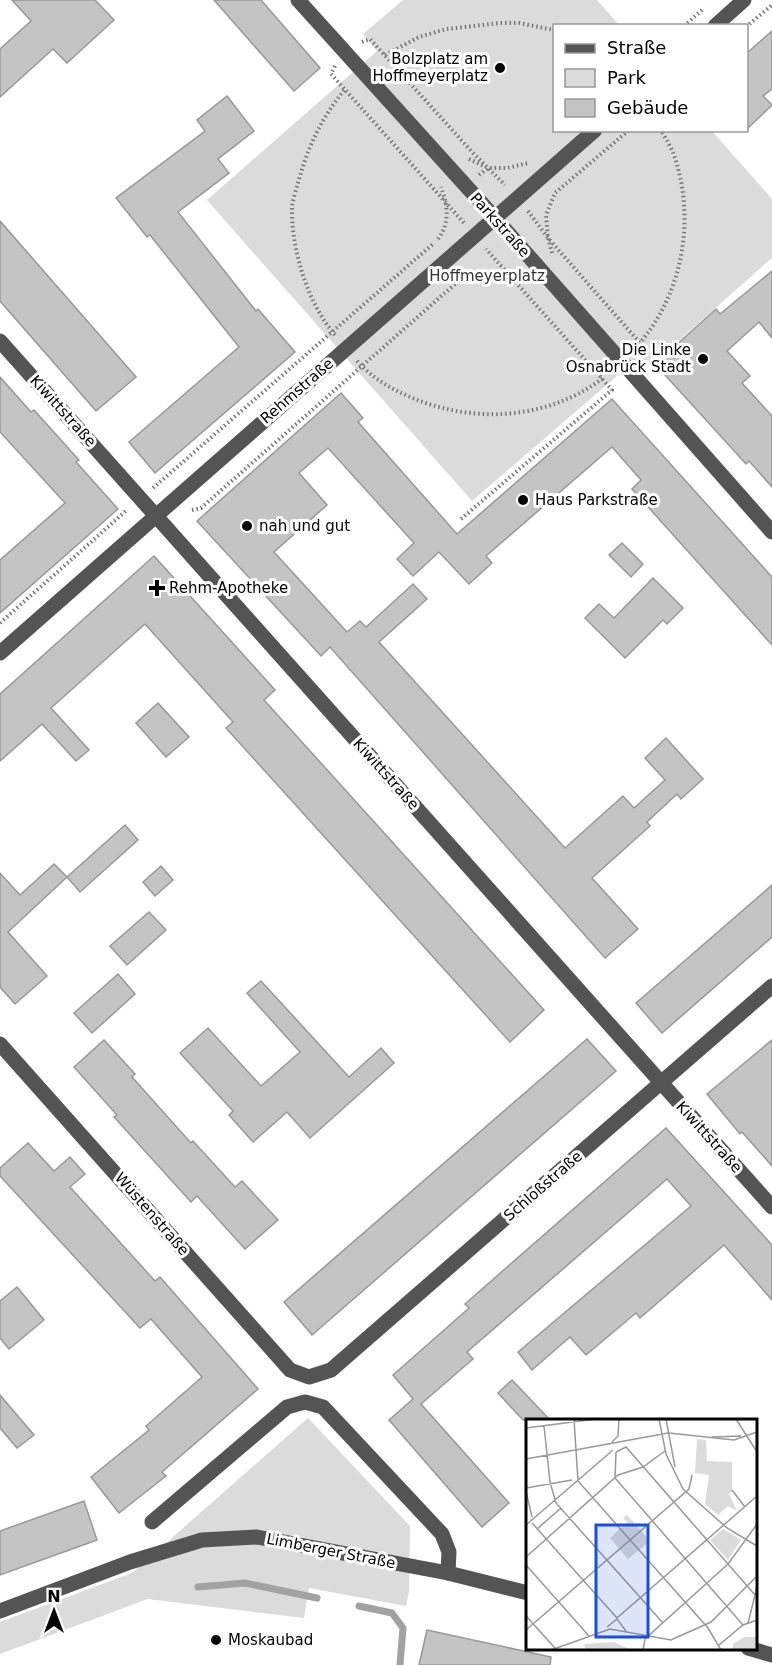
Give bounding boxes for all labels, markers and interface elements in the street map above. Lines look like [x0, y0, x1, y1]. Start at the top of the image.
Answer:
legend [553, 24, 748, 132]
text: Straße [607, 37, 666, 58]
place label: Bolzplatz am Hoffmeyerplatz [372, 50, 488, 85]
marker: Bolzplatz am Hoffmeyerplatz [493, 61, 507, 75]
text: Park [607, 67, 646, 88]
text: Gebäude [607, 97, 688, 118]
street label: Parkstraße [466, 189, 534, 261]
park label: Hoffmeyerplatz [429, 267, 545, 285]
place label: Die Linke Osnabrück Stadt [566, 341, 691, 376]
marker: Die Linke Osnabrück Stadt [696, 352, 710, 366]
street label: Rehmstraße [257, 354, 337, 428]
street label: Kiwittstraße [26, 372, 100, 450]
place label: Haus Parkstraße [535, 491, 658, 509]
marker: Haus Parkstraße [516, 493, 530, 507]
place label: nah und gut [259, 517, 350, 535]
marker: nah und gut [240, 519, 254, 533]
place label: Rehm-Apotheke [169, 579, 288, 597]
marker: Rehm-Apotheke [150, 581, 164, 595]
street label: Kiwittstraße [349, 735, 423, 813]
street label: Kiwittstraße [672, 1098, 746, 1176]
street label: Schloßstraße [500, 1147, 586, 1225]
street label: Wüstenstraße [111, 1169, 193, 1259]
inset map [526, 1419, 757, 1650]
street label: Limberger Straße [265, 1530, 397, 1572]
north arrow [24, 1581, 84, 1641]
text: N [47, 1587, 61, 1606]
place label: Moskaubad [228, 1631, 313, 1649]
marker: Moskaubad [209, 1633, 223, 1647]

